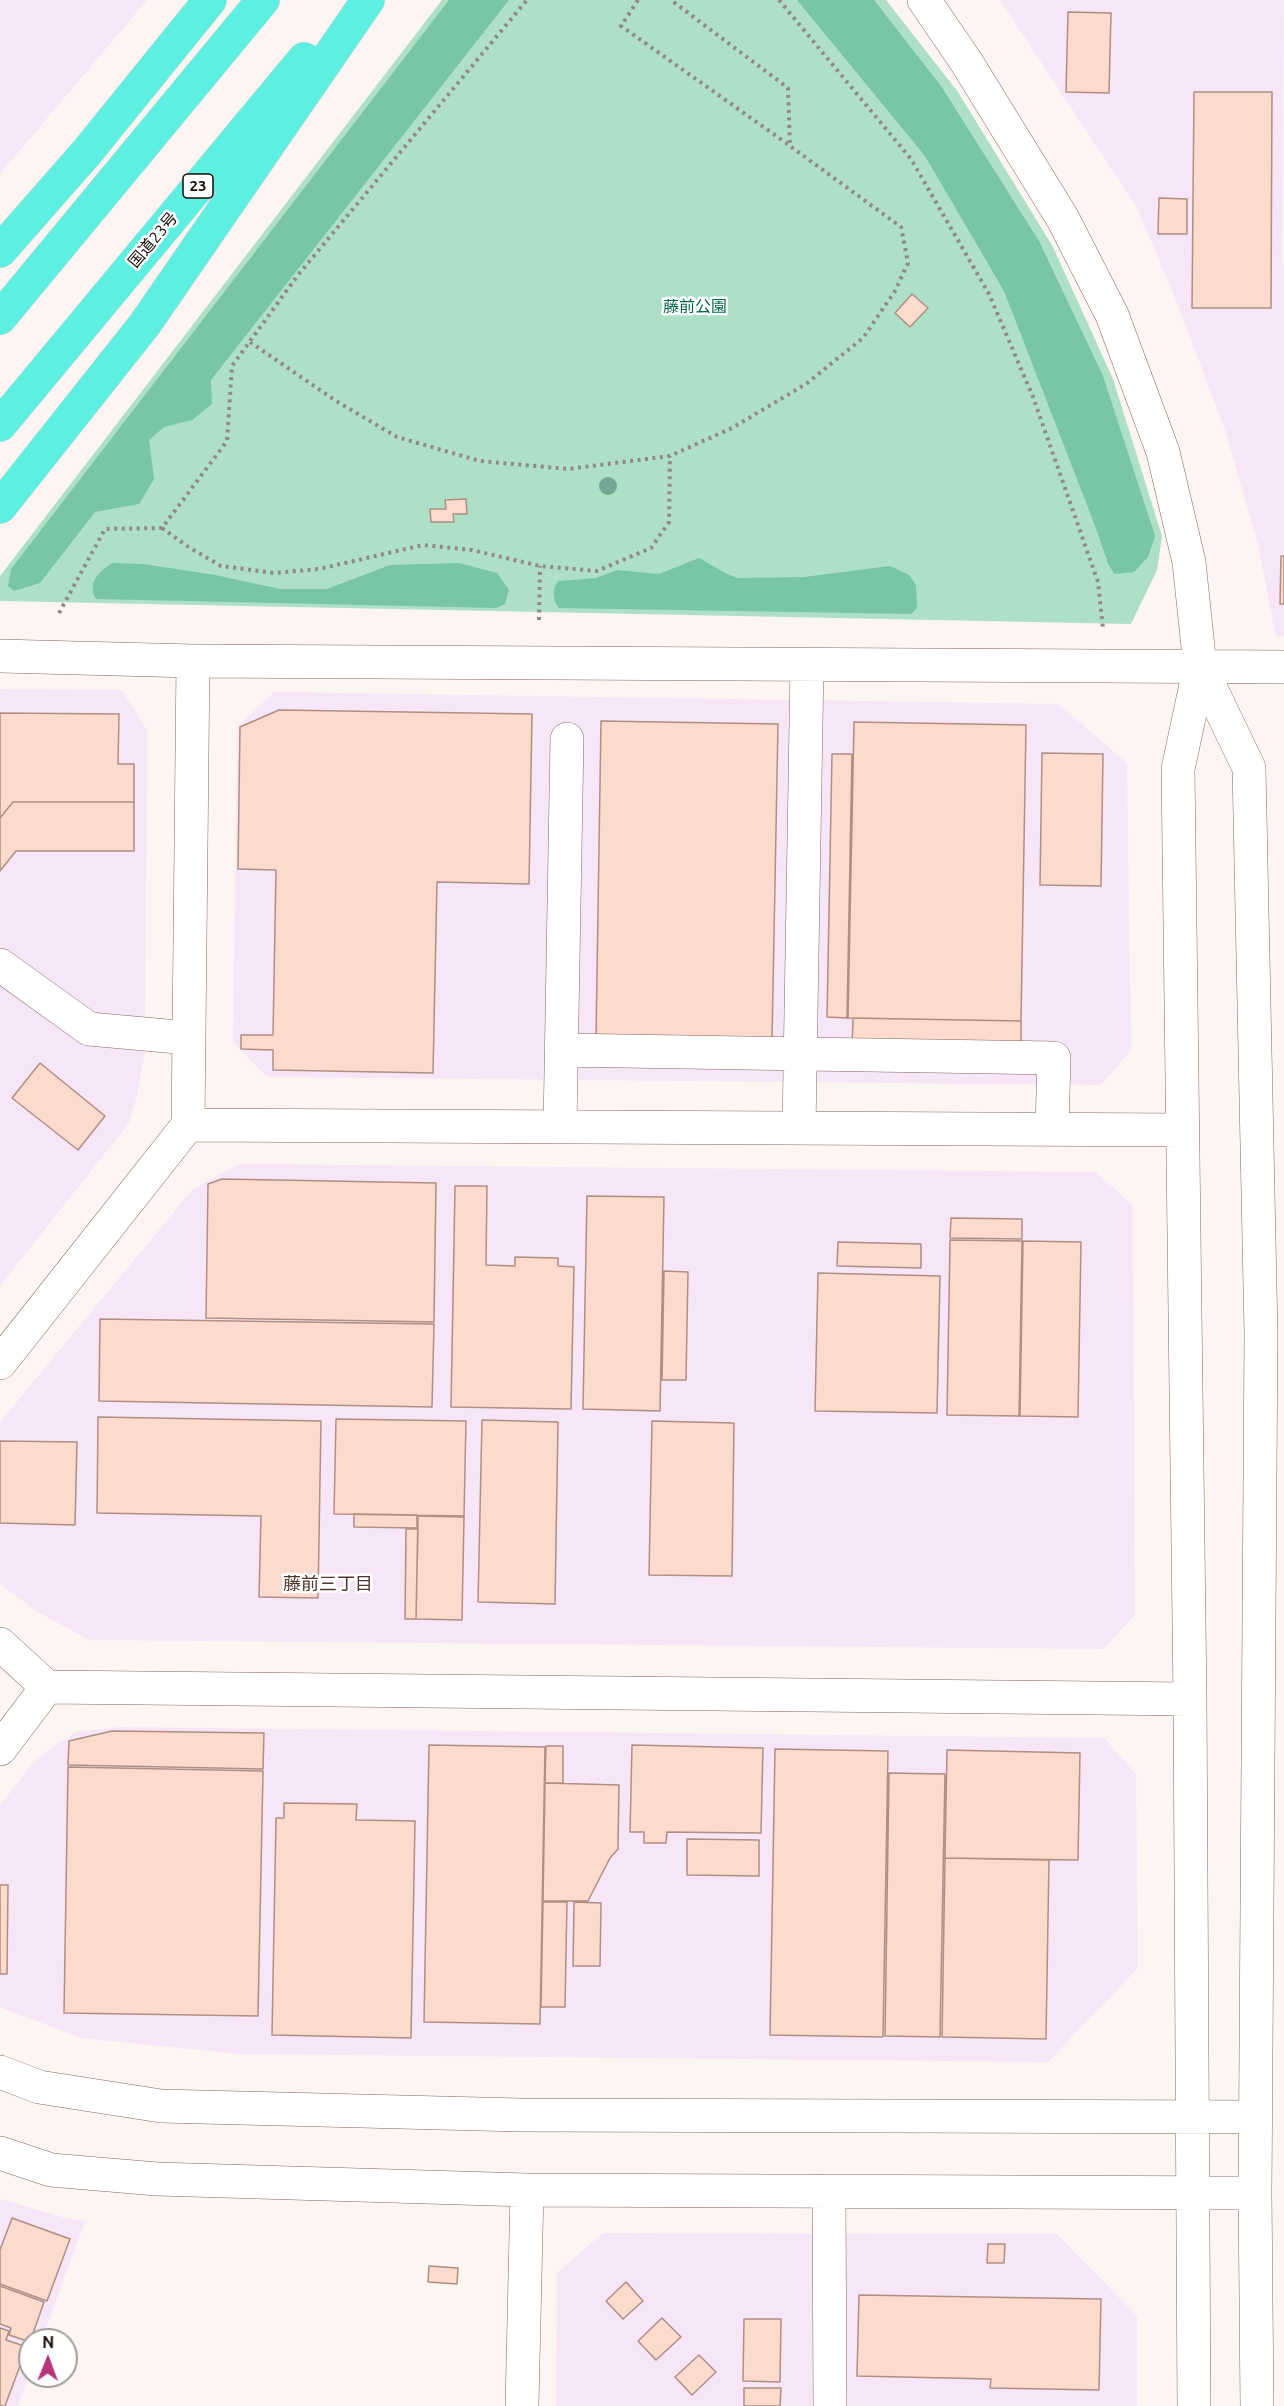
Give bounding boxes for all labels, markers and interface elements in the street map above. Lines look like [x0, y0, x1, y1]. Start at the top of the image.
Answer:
road number: 23 [183, 174, 213, 198]
street label: 国道23号 [124, 209, 182, 271]
park label: 藤前公園 [663, 297, 727, 317]
district label: 藤前三丁目 [283, 1573, 373, 1595]
north arrow [18, 2328, 78, 2388]
text: N [42, 2333, 54, 2351]

